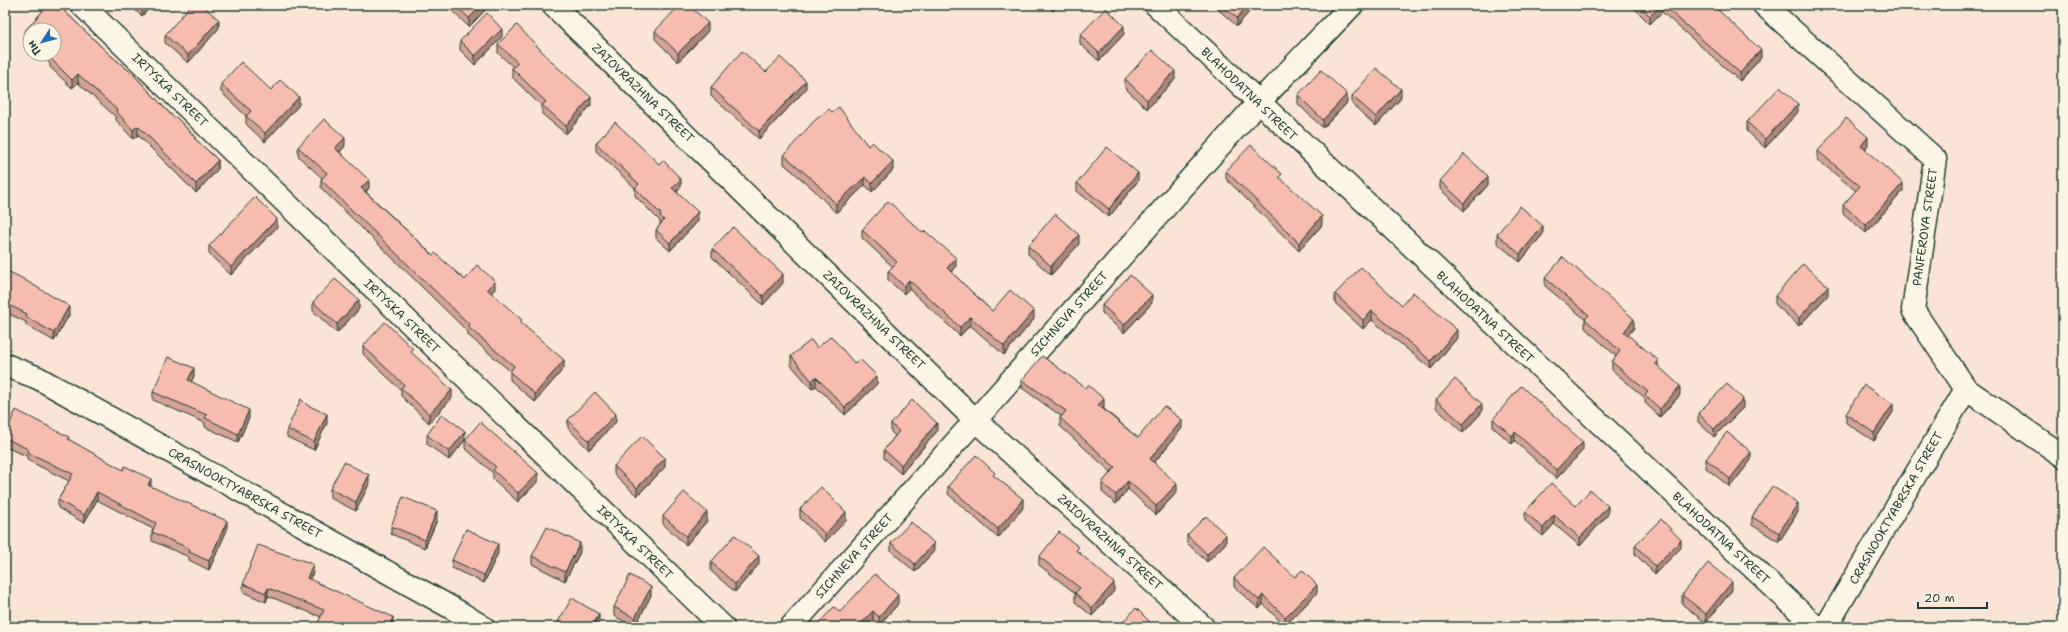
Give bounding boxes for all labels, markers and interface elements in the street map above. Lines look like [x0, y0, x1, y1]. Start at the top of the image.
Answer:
north arrow [22, 22, 62, 62]
text: Пн [24, 37, 45, 58]
street label: ZAIOVRAZHNA STREET [588, 40, 698, 146]
street label: BLAHODATNA STREET [1197, 44, 1301, 145]
street label: IRTYSKA STREET [129, 50, 212, 131]
street label: PANFEROVA STREET [1909, 166, 1941, 287]
street label: ZAIOVRAZHNA STREET [819, 267, 929, 373]
street label: BLAHODATNA STREET [1433, 267, 1538, 367]
street label: SICHNEVA STREET [1026, 268, 1112, 360]
street label: IRTYSKA STREET [361, 276, 444, 357]
street label: CRASNOOKTYABRSKA STREET [1846, 428, 1947, 587]
street label: CRASNOOKTYABRSKA STREET [165, 444, 325, 542]
street label: BLAHODATNA STREET [1669, 488, 1774, 588]
street label: ZAIOVRAZHNA STREET [1054, 490, 1166, 594]
street label: IRTYSKA STREET [594, 502, 677, 583]
street label: SICHNEVA STREET [811, 510, 897, 602]
scale bar [1918, 584, 1987, 610]
text: 20 m [1924, 590, 1955, 606]

